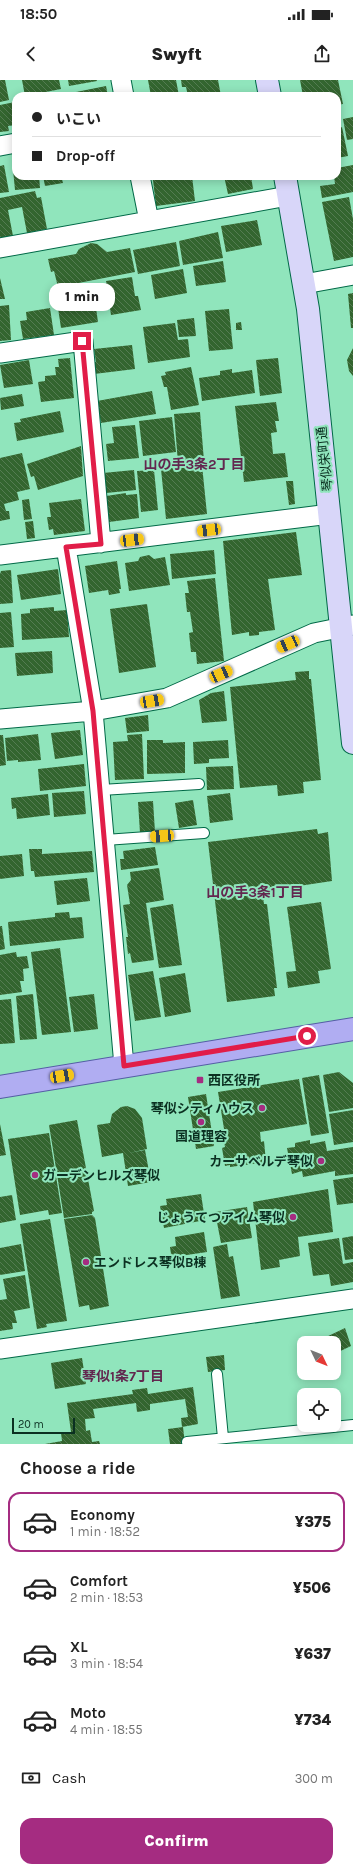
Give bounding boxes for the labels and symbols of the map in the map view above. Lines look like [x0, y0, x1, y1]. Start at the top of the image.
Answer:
callout: 1 min [49, 283, 115, 311]
route end [73, 332, 91, 350]
street label: 琴似栄町通 [314, 426, 335, 492]
district label: 山の手3条2丁目 [143, 456, 245, 473]
car [196, 523, 222, 537]
car [119, 533, 145, 547]
car [275, 634, 301, 654]
car [208, 664, 234, 684]
car [139, 693, 165, 709]
car [150, 829, 174, 843]
district label: 山の手3条1丁目 [206, 884, 304, 901]
route start [298, 1027, 316, 1045]
car [49, 1068, 75, 1084]
place label: 西区役所 [208, 1073, 260, 1088]
marker: 西区役所 [195, 1075, 205, 1085]
place label: 琴似シティハウス [151, 1101, 254, 1116]
marker: 琴似シティハウス [257, 1103, 267, 1113]
marker: 国道理容 [196, 1117, 206, 1127]
place label: 国道理容 [175, 1129, 227, 1144]
place label: カーサベルデ琴似 [209, 1154, 313, 1169]
marker: カーサベルデ琴似 [316, 1156, 326, 1166]
place label: ガーデンヒルズ琴似 [43, 1168, 160, 1183]
marker: ガーデンヒルズ琴似 [30, 1170, 40, 1180]
place label: じょうてつアイム琴似 [156, 1210, 285, 1225]
marker: じょうてつアイム琴似 [288, 1212, 298, 1222]
place label: エンドレス琴似B棟 [94, 1255, 206, 1270]
marker: エンドレス琴似B棟 [81, 1257, 91, 1267]
north arrow [297, 1336, 341, 1380]
district label: 琴似1条7丁目 [82, 1368, 164, 1385]
scale bar [12, 1416, 75, 1435]

